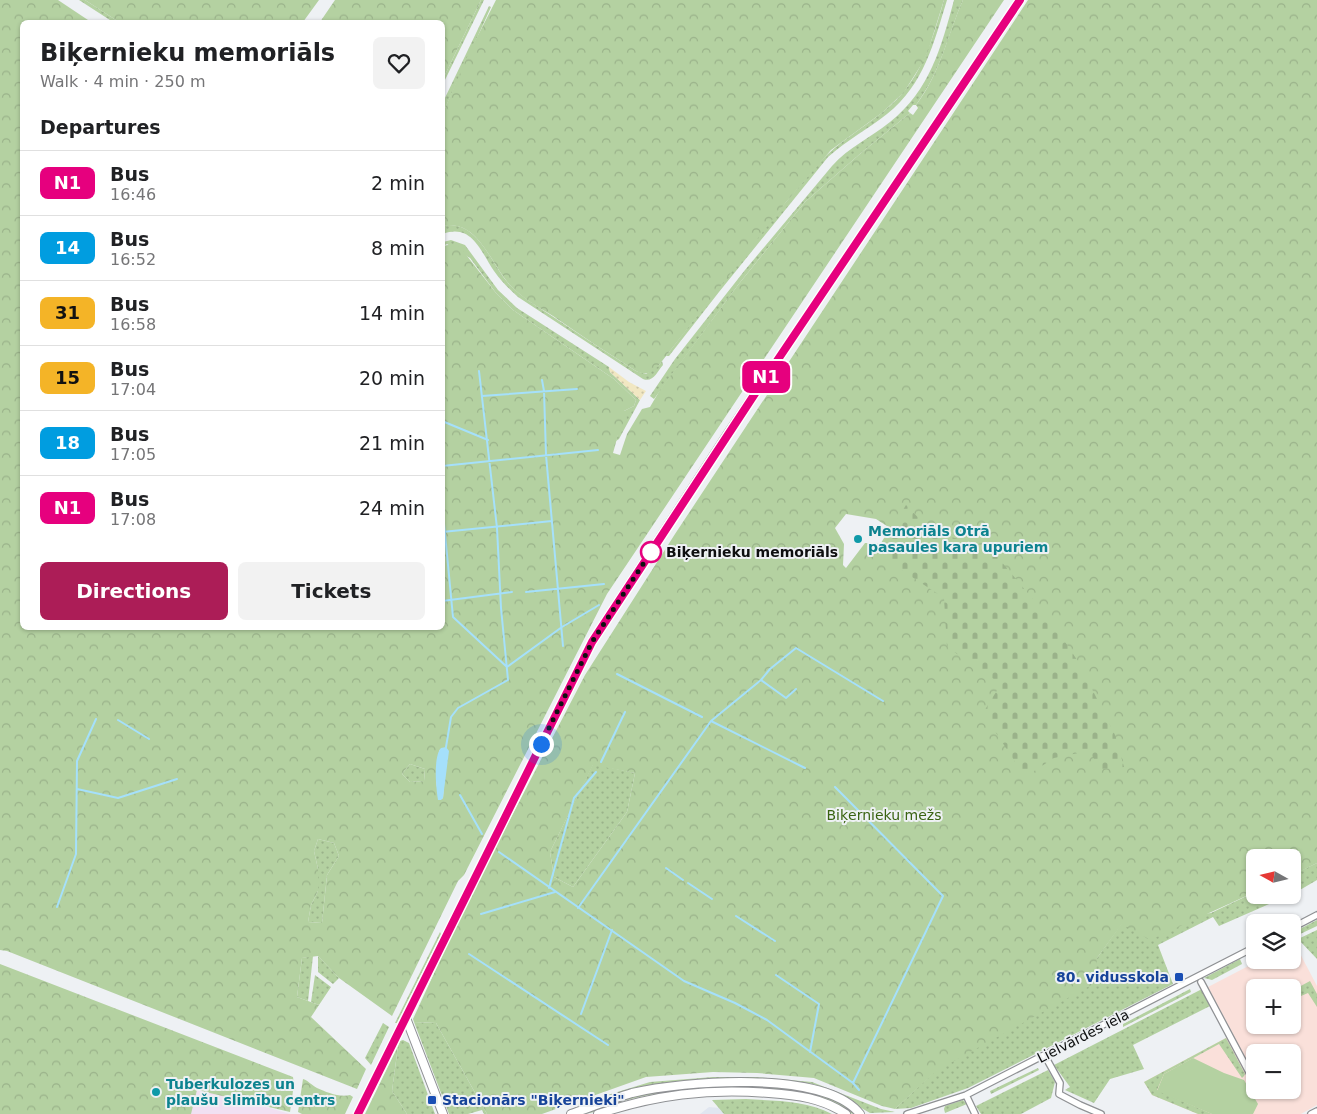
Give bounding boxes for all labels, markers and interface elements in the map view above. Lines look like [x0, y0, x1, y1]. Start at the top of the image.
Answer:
button: heart [373, 37, 425, 89]
text: Biķernieku memoriāls [40, 39, 335, 67]
text: Walk · 4 min · 250 m [40, 72, 205, 91]
text: Departures [40, 116, 161, 138]
text: Bus [110, 163, 149, 185]
text: N1 [54, 172, 81, 193]
text: 2 min [371, 172, 425, 194]
text: 16:46 [110, 185, 156, 204]
text: Bus [110, 228, 149, 250]
text: 14 [55, 237, 80, 258]
text: 8 min [371, 237, 425, 259]
text: 16:52 [110, 250, 156, 269]
text: Bus [110, 293, 149, 315]
text: 31 [55, 302, 80, 323]
text: 14 min [359, 302, 425, 324]
text: 16:58 [110, 315, 156, 334]
text: Bus [110, 358, 149, 380]
line badge: N1 [744, 361, 788, 393]
text: N1 [752, 366, 780, 387]
text: 15 [55, 367, 80, 388]
text: 20 min [359, 367, 425, 389]
text: 17:04 [110, 380, 156, 399]
text: Bus [110, 423, 149, 445]
text: 18 [55, 432, 80, 453]
text: 21 min [359, 432, 425, 454]
text: 17:05 [110, 445, 156, 464]
text: Bus [110, 488, 149, 510]
text: N1 [54, 497, 81, 518]
text: 24 min [359, 497, 425, 519]
text: 17:08 [110, 510, 156, 529]
place label: Memoriāls Otrā pasaules kara upuriem [868, 523, 1048, 555]
marker: Memoriāls Otrā pasaules kara upuriem [852, 533, 864, 545]
marker: Biķernieku memoriāls [640, 541, 662, 563]
place label: Biķernieku memoriāls [666, 544, 838, 560]
button: Directions [40, 562, 228, 620]
button: Tickets [238, 562, 425, 620]
your location [529, 732, 554, 757]
park label: Biķernieku mežs [827, 807, 942, 824]
north arrow [1246, 849, 1301, 904]
map controls [1246, 849, 1301, 1099]
button: layers [1246, 914, 1301, 969]
place label: 80. vidusskola [1056, 969, 1169, 985]
marker: 80. vidusskola [1173, 971, 1185, 983]
button: + [1246, 979, 1301, 1034]
street label: Lielvārdes iela [1034, 1006, 1132, 1066]
button: − [1246, 1044, 1301, 1099]
place label: Tuberkulozes un plaušu slimību centrs [166, 1076, 335, 1108]
marker: Tuberkulozes un plaušu slimību centrs [150, 1086, 162, 1098]
place label: Stacionārs "Biķernieki" [442, 1092, 625, 1108]
marker: Stacionārs "Biķernieki" [426, 1094, 438, 1106]

